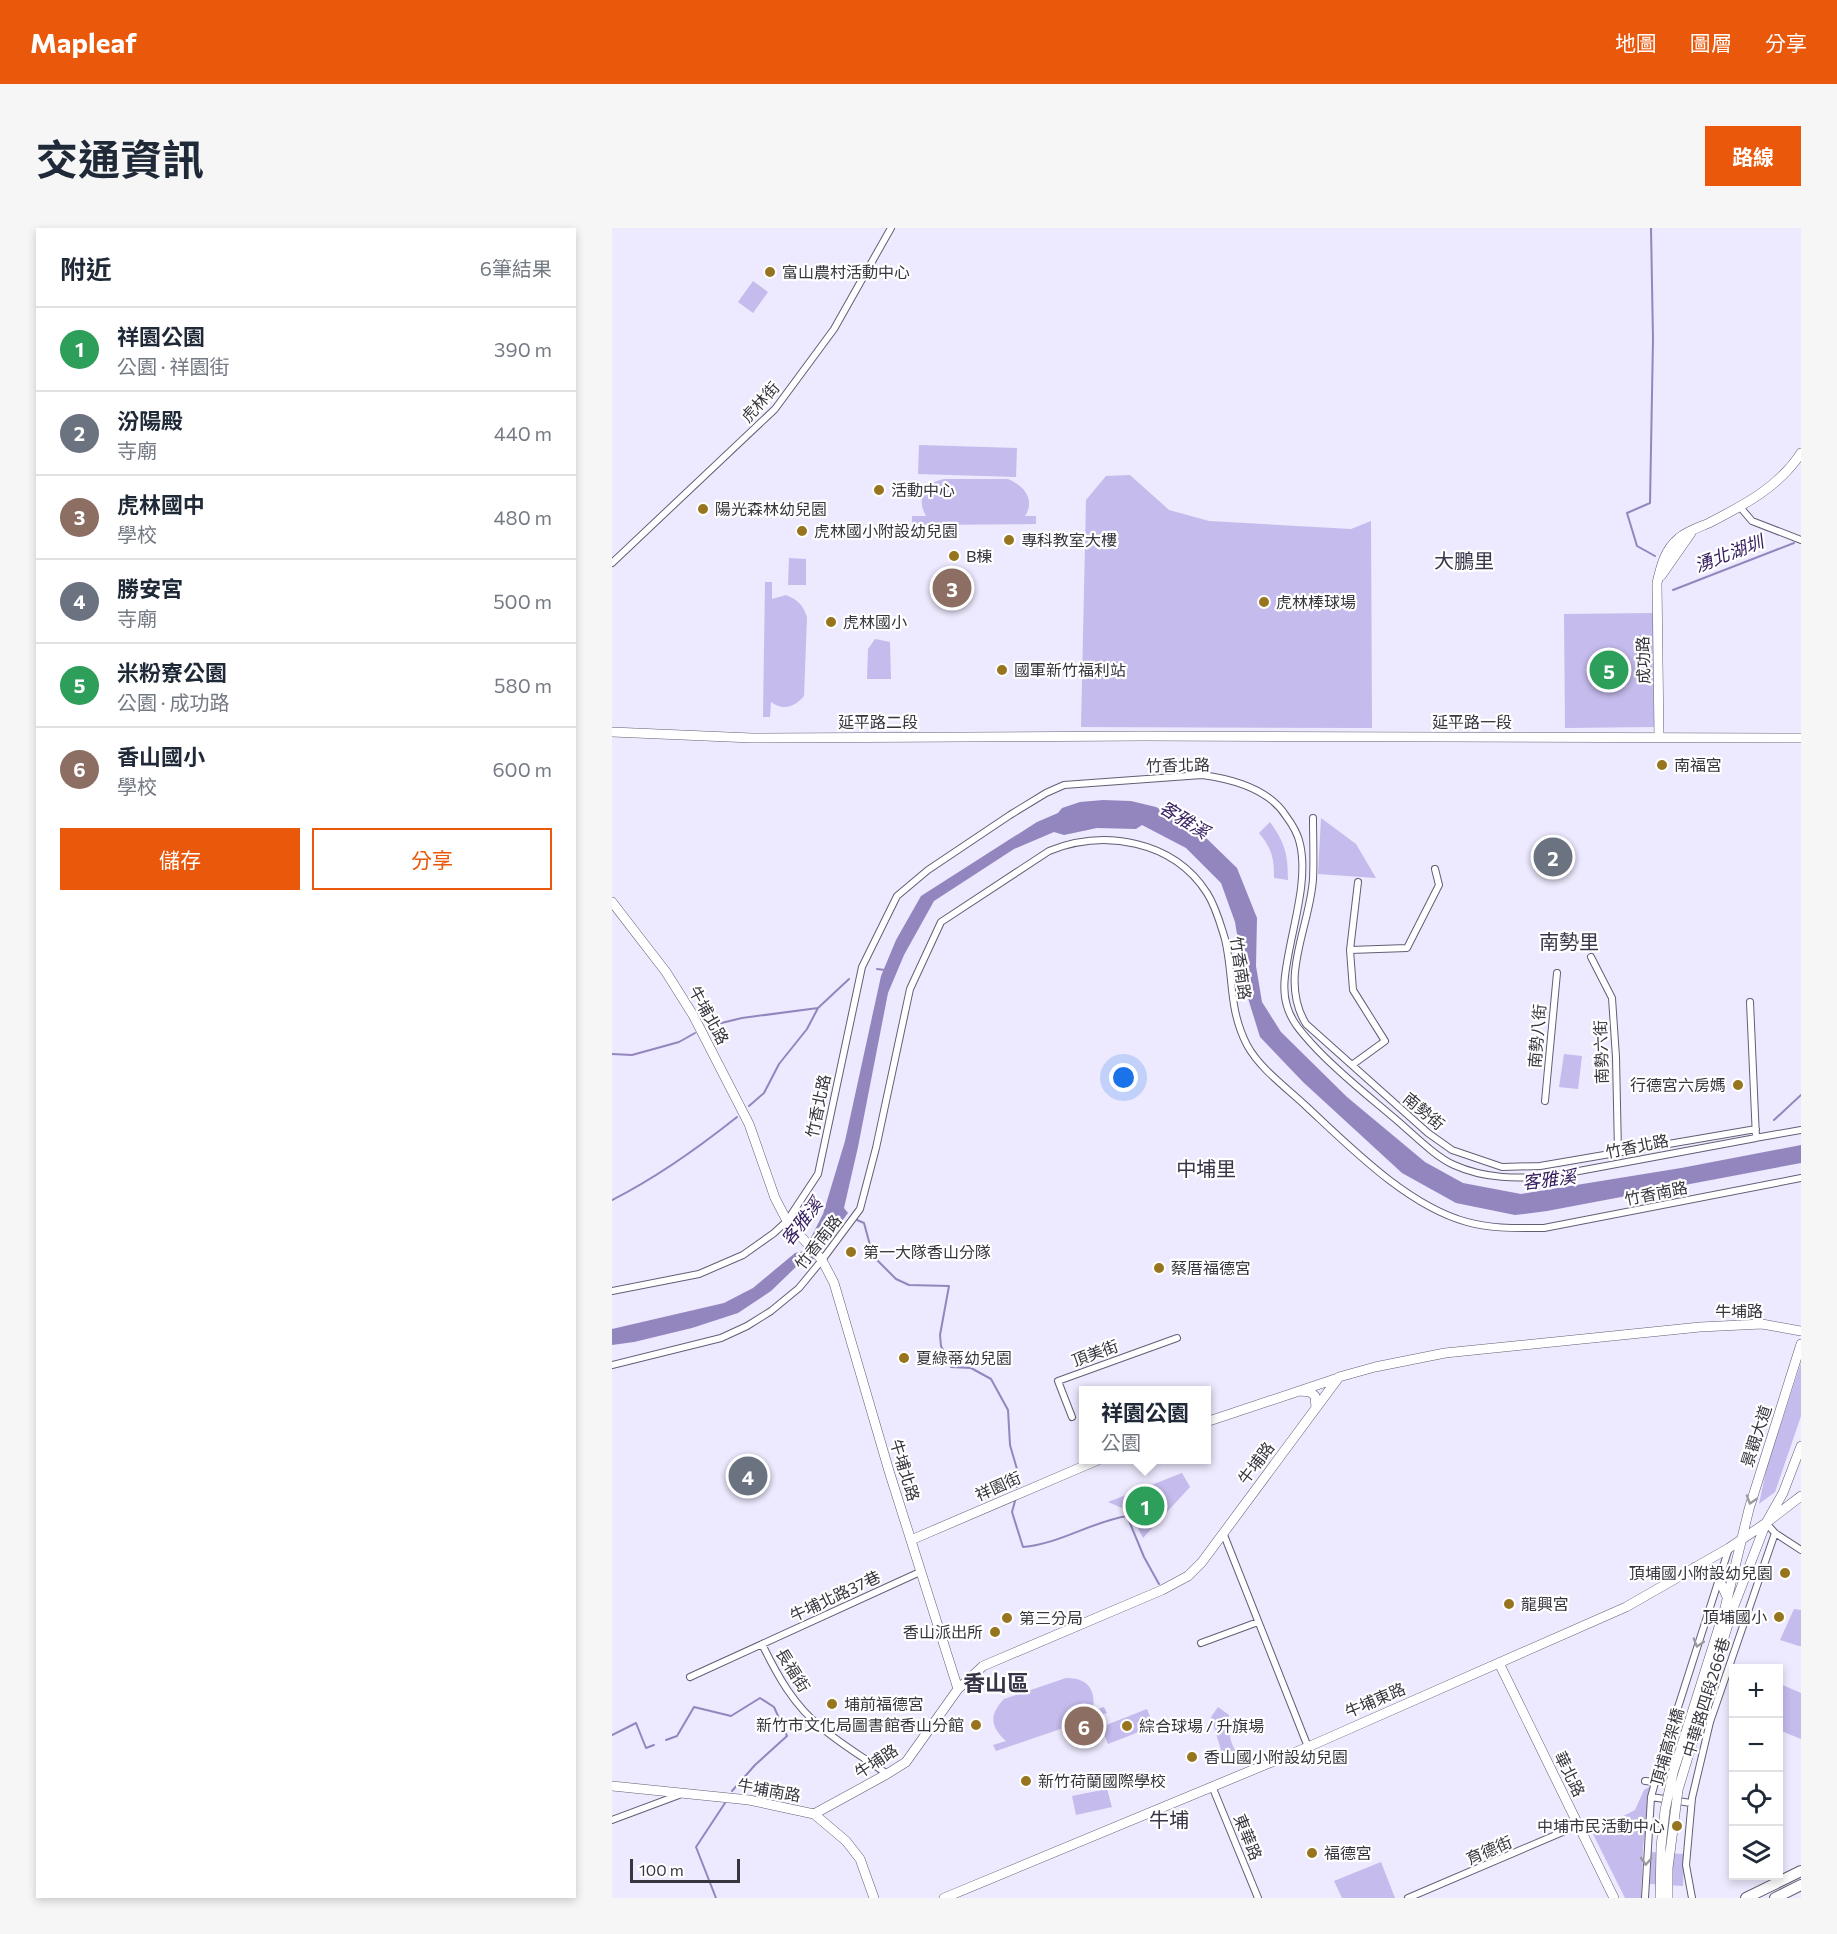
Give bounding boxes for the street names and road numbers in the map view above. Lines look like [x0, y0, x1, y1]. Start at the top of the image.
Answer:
street label: 虎林街 [737, 377, 783, 426]
street label: 成功路 [1633, 636, 1652, 684]
street label: 延平路二段 [838, 712, 918, 731]
street label: 延平路一段 [1432, 712, 1512, 731]
street label: 竹香北路 [1146, 754, 1210, 775]
street label: 竹香南路 [1228, 935, 1255, 1001]
street label: 牛埔北路 [686, 982, 733, 1047]
street label: 南勢八街 [1524, 1003, 1549, 1069]
street label: 南勢六街 [1590, 1020, 1611, 1084]
street label: 竹香北路 [802, 1073, 833, 1139]
street label: 南勢街 [1400, 1088, 1449, 1133]
street label: 竹香北路 [1604, 1130, 1670, 1161]
street label: 竹香南路 [1623, 1177, 1689, 1208]
street label: 竹香南路 [790, 1211, 845, 1273]
street label: 牛埔路 [1715, 1301, 1763, 1320]
street label: 頂美街 [1069, 1335, 1121, 1370]
street label: 景觀大道 [1737, 1402, 1774, 1469]
street label: 牛埔北路 [887, 1436, 924, 1503]
street label: 牛埔路 [1234, 1438, 1278, 1488]
street label: 祥園街 [972, 1467, 1024, 1504]
street label: 牛埔北路37巷 [787, 1566, 883, 1625]
street label: 中華路四段266巷 [1678, 1635, 1733, 1759]
street label: 長福街 [773, 1644, 814, 1695]
street label: 牛埔東路 [1342, 1678, 1408, 1721]
street label: 頂埔高架橋 [1646, 1706, 1687, 1788]
street label: 牛埔路 [850, 1740, 901, 1782]
street label: 華北路 [1551, 1748, 1590, 1800]
street label: 牛埔南路 [736, 1775, 802, 1804]
street label: 東華路 [1231, 1811, 1266, 1863]
street label: 育德街 [1463, 1831, 1515, 1868]

